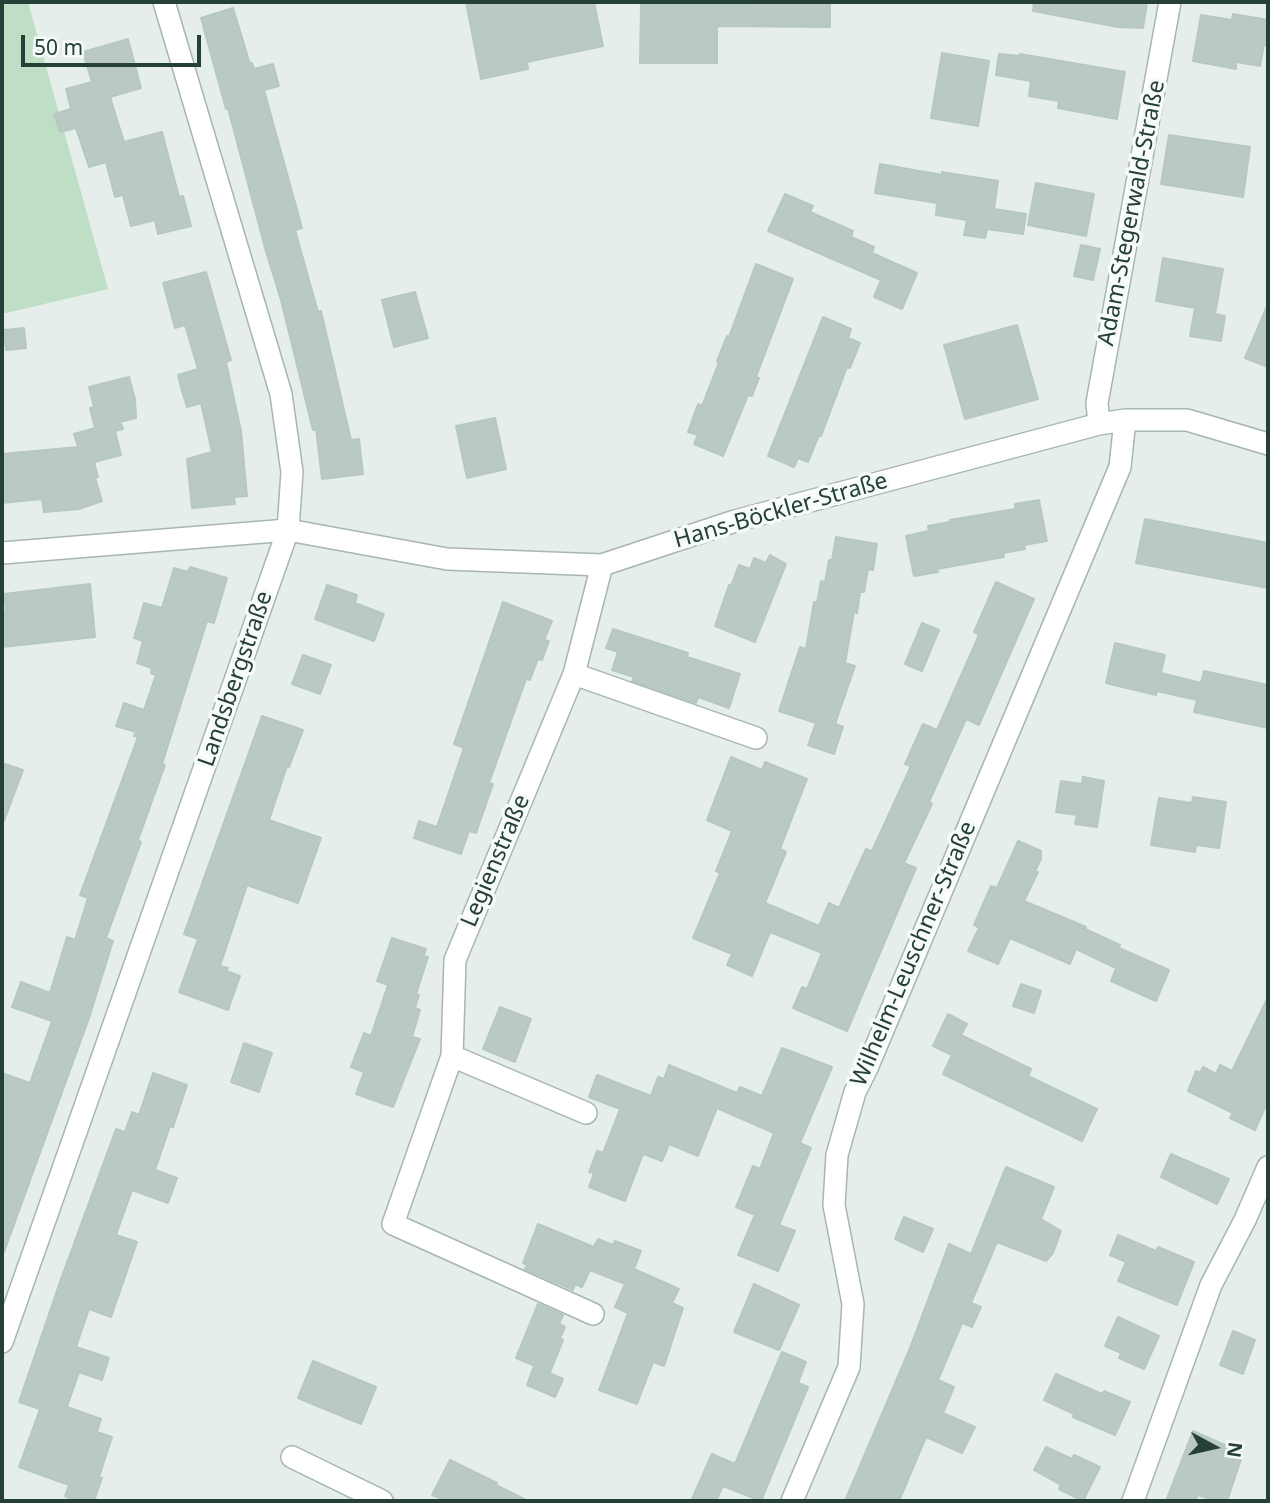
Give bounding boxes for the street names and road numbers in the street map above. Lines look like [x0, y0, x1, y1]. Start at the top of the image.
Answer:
street label: Adam-Stegerwald-Straße [1093, 78, 1171, 348]
street label: Hans-Böckler-Straße [671, 467, 891, 555]
street label: Landsbergstraße [193, 588, 279, 770]
street label: Legienstraße [456, 791, 536, 931]
street label: Wilhelm-Leuschner-Straße [846, 817, 982, 1091]

